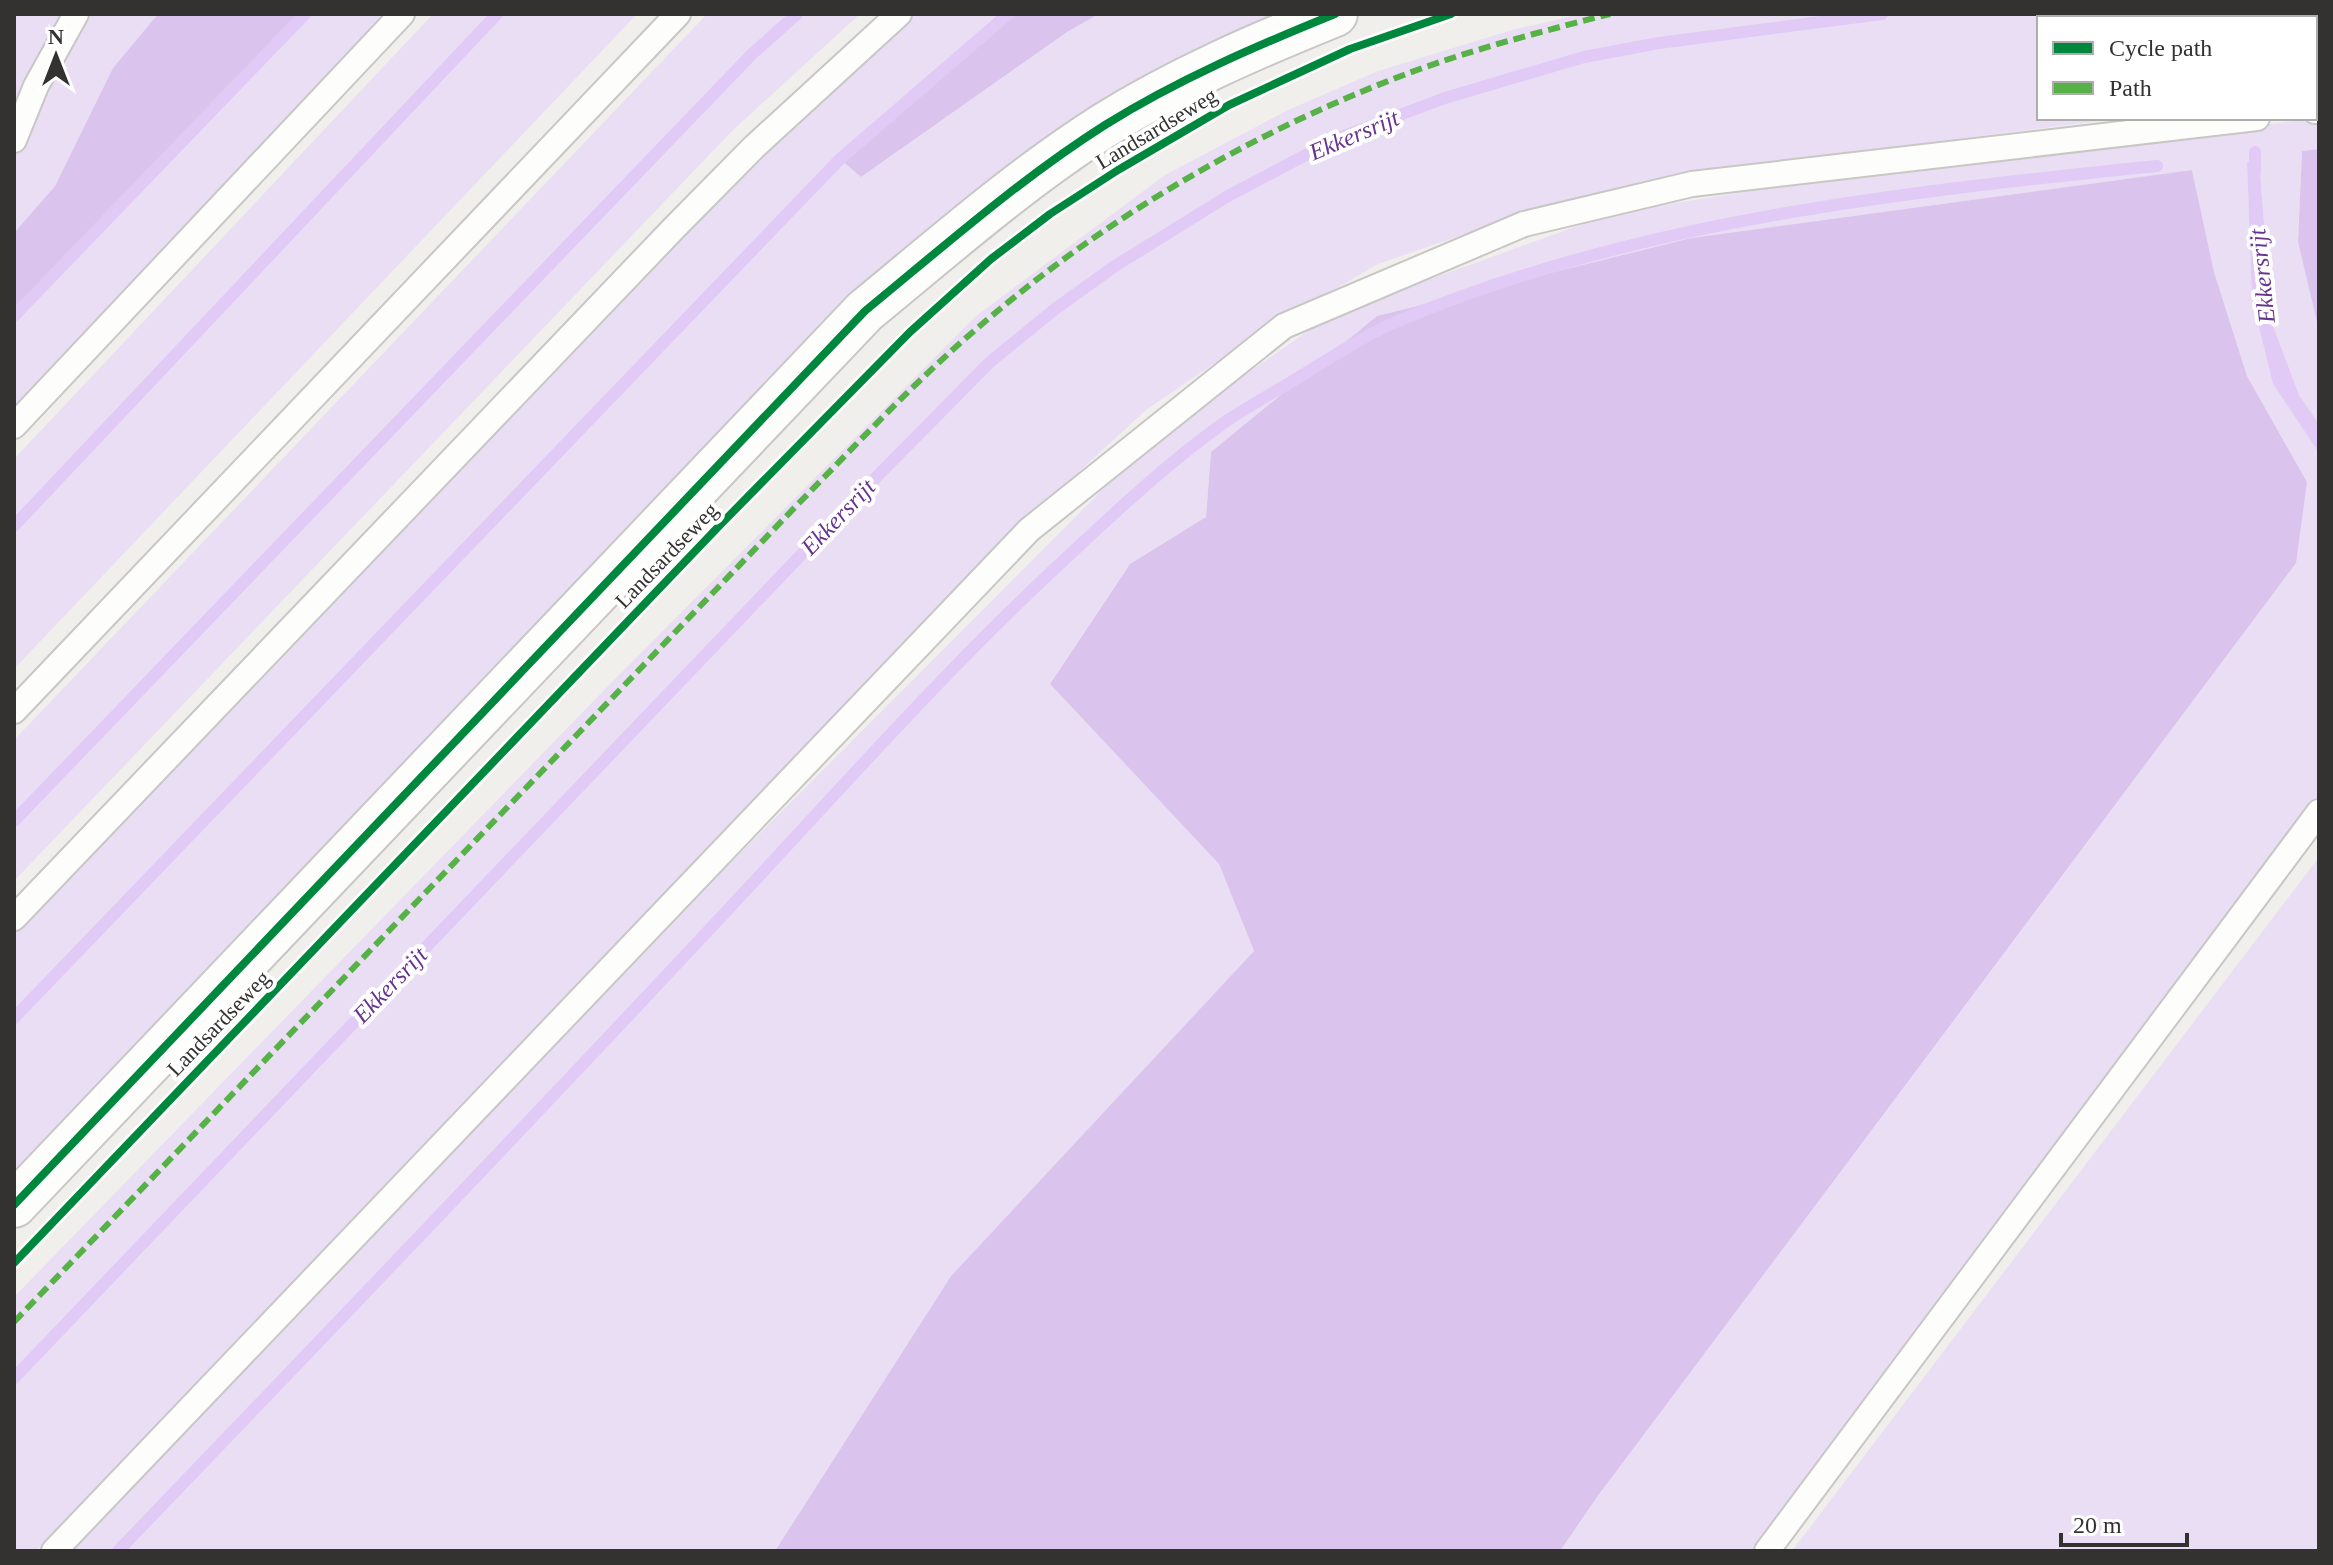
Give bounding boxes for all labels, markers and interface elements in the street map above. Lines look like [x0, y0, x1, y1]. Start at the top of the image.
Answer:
north arrow [16, 16, 96, 96]
legend [2037, 16, 2317, 120]
text: N [48, 24, 64, 49]
text: Cycle path [2109, 35, 2212, 61]
text: Path [2109, 75, 2152, 101]
street label: Landsardseweg [1091, 82, 1221, 174]
water label: Ekkersrijt [1304, 104, 1404, 166]
water label: Ekkersrijt [2244, 226, 2280, 325]
water label: Ekkersrijt [795, 473, 881, 561]
street label: Landsardseweg [610, 497, 723, 613]
water label: Ekkersrijt [347, 941, 433, 1029]
street label: Landsardseweg [162, 965, 275, 1081]
scale bar [2061, 1497, 2187, 1547]
text: 20 m [2073, 1512, 2122, 1538]

